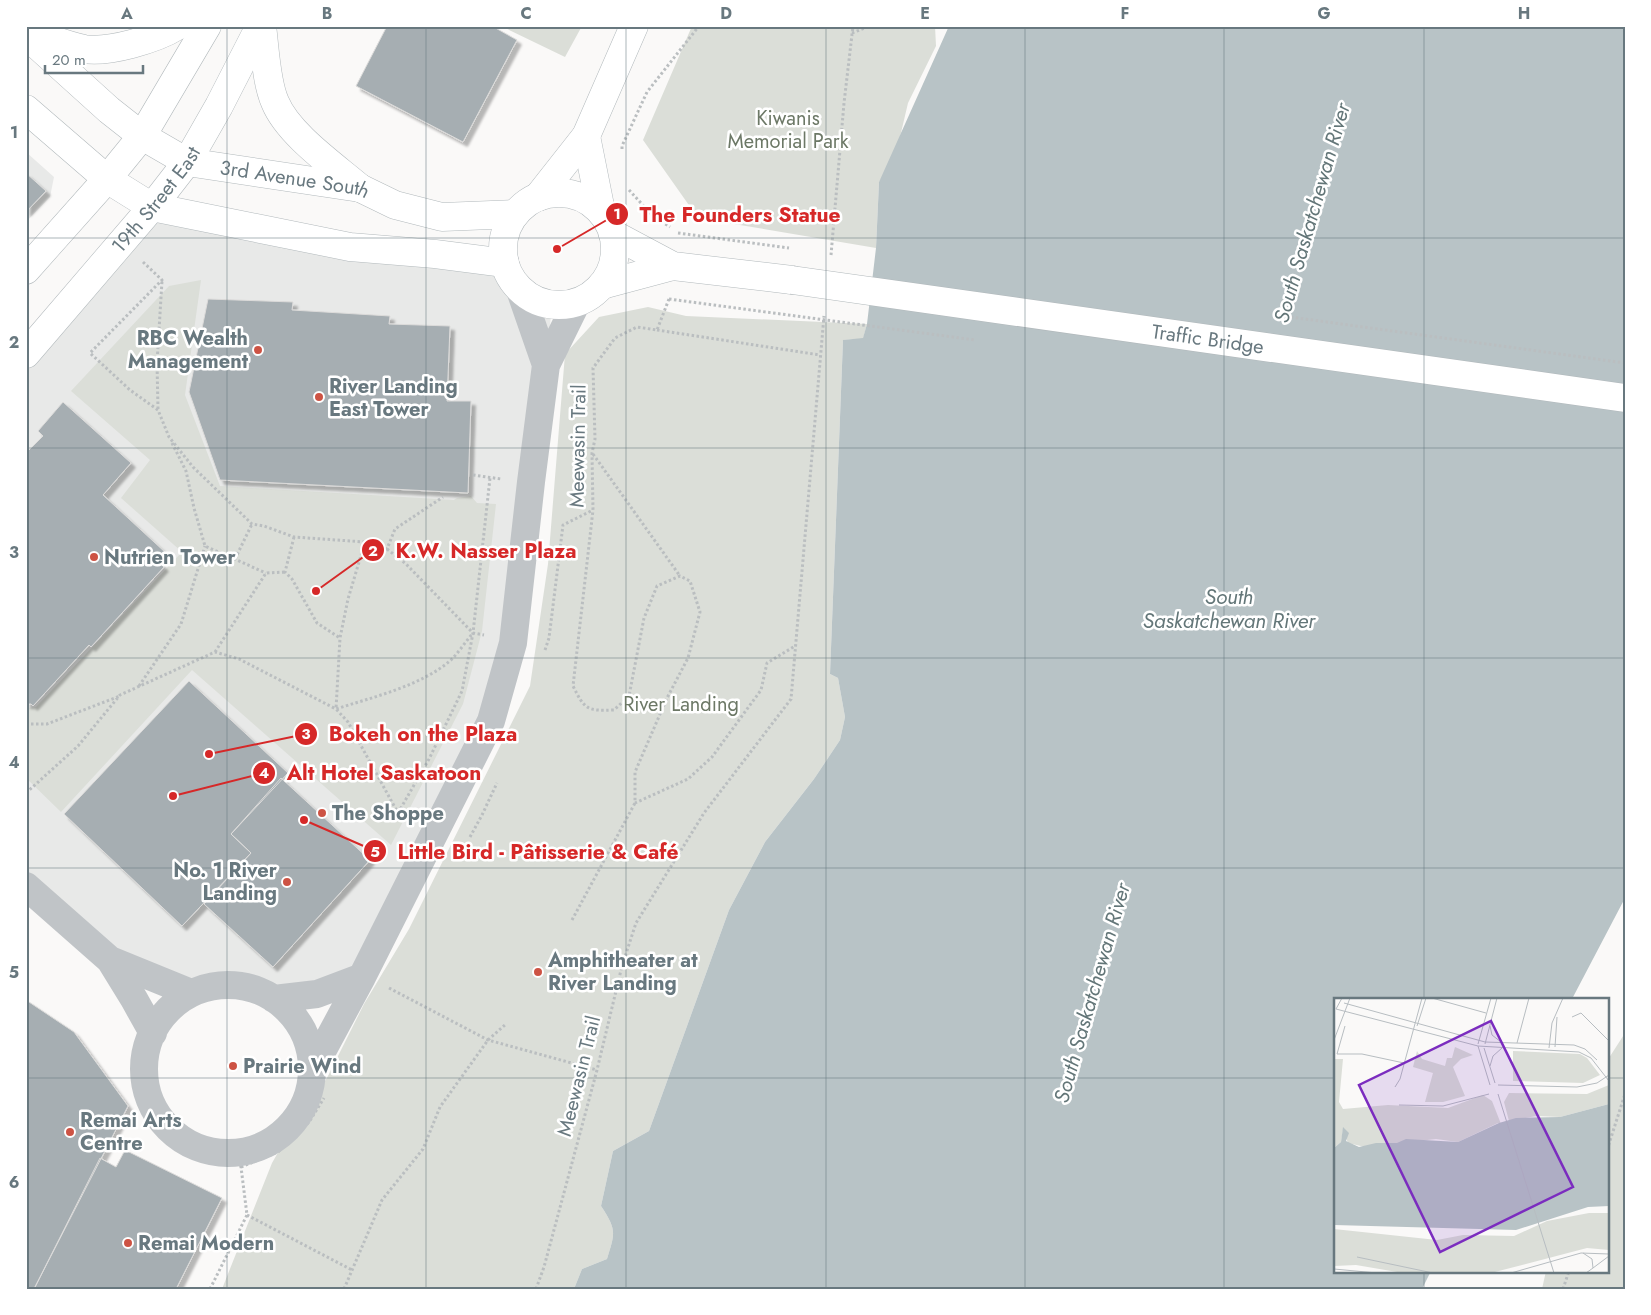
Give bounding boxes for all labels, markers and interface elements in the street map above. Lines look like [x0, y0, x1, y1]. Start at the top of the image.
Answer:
text: A [120, 2, 133, 25]
text: B [322, 2, 332, 25]
text: C [520, 2, 532, 25]
text: D [720, 2, 732, 25]
text: E [920, 2, 930, 25]
text: F [1121, 2, 1129, 25]
text: G [1317, 2, 1331, 25]
text: H [1518, 2, 1530, 25]
scale bar [45, 42, 142, 74]
text: 20 m [52, 49, 86, 71]
water label: South Saskatchewan River [1266, 99, 1358, 326]
park label: Kiwanis Memorial Park [728, 104, 849, 156]
text: 1 [10, 121, 18, 144]
street label: 19th Street East [104, 141, 208, 259]
street label: 3rd Avenue South [218, 153, 375, 205]
callout: The Founders Statue [605, 196, 851, 232]
text: The Founders Statue [640, 200, 841, 230]
text: 1 [613, 203, 621, 225]
street label: Traffic Bridge [1150, 317, 1266, 361]
place label: RBC Wealth Management [128, 324, 249, 376]
text: 2 [9, 331, 19, 354]
marker: RBC Wealth Management [252, 344, 264, 356]
place label: River Landing East Tower [329, 372, 458, 424]
street label: Meewasin Trail [562, 384, 594, 508]
marker: River Landing East Tower [313, 391, 325, 403]
callout: K.W. Nasser Plaza [360, 532, 586, 568]
text: K.W. Nasser Plaza [395, 536, 577, 566]
text: 2 [368, 540, 378, 562]
text: 3 [9, 541, 19, 564]
place label: Nutrien Tower [104, 543, 237, 572]
marker: Nutrien Tower [88, 551, 100, 563]
water label: South Saskatchewan River [1143, 582, 1316, 636]
park label: River Landing [623, 690, 739, 719]
callout: Bokeh on the Plaza [294, 716, 527, 752]
text: Bokeh on the Plaza [329, 719, 517, 749]
text: 3 [301, 723, 311, 745]
text: 4 [8, 751, 20, 774]
callout: Alt Hotel Saskatoon [251, 755, 491, 791]
text: Alt Hotel Saskatoon [286, 758, 481, 788]
text: 4 [259, 762, 269, 784]
place label: The Shoppe [332, 799, 444, 828]
marker: The Shoppe [316, 807, 328, 819]
callout: Little Bird - Pâtisserie & Café [363, 833, 689, 869]
text: Little Bird - Pâtisserie & Café [397, 837, 679, 867]
text: 5 [370, 841, 380, 863]
place label: No. 1 River Landing [173, 856, 278, 908]
marker: No. 1 River Landing [281, 876, 293, 888]
water label: South Saskatchewan River [1046, 879, 1138, 1106]
place label: Amphitheater at River Landing [547, 946, 698, 998]
text: 5 [9, 961, 19, 984]
marker: Amphitheater at River Landing [532, 966, 544, 978]
inset map [1334, 998, 1608, 1272]
street label: Meewasin Trail [550, 1013, 608, 1139]
place label: Prairie Wind [243, 1052, 361, 1081]
marker: Prairie Wind [227, 1060, 239, 1072]
place label: Remai Arts Centre [80, 1106, 182, 1158]
marker: Remai Arts Centre [64, 1126, 76, 1138]
text: 6 [9, 1171, 19, 1194]
place label: Remai Modern [138, 1229, 274, 1258]
marker: Remai Modern [122, 1237, 134, 1249]

